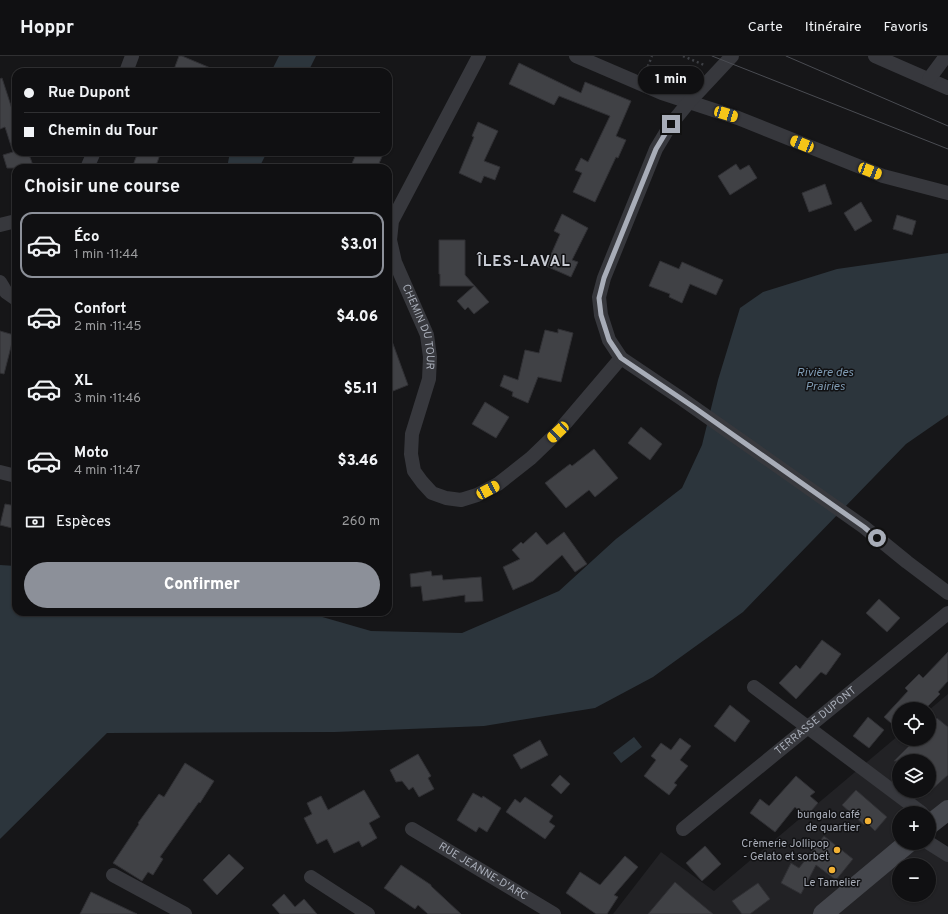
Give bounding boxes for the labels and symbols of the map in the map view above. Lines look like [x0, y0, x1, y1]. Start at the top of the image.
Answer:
callout: 1 min [638, 66, 704, 94]
car [713, 105, 739, 123]
route end [662, 115, 680, 133]
car [789, 134, 815, 154]
car [857, 161, 883, 181]
district label: ÎLES-LAVAL [476, 252, 571, 272]
street label: CHEMIN DU TOUR [399, 282, 437, 370]
water label: Rivière des Prairies [797, 365, 854, 395]
car [545, 419, 571, 445]
car [475, 479, 501, 501]
route start [868, 529, 886, 547]
street label: TERRASSE DUPONT [772, 684, 859, 758]
place label: bungalo café de quartier [797, 808, 861, 835]
marker: bungalo café de quartier [863, 816, 873, 826]
place label: Crèmerie Jollipop - Gelato et sorbet [741, 837, 829, 864]
street label: RUE JEANNE-D'ARC [436, 840, 530, 904]
marker: Crèmerie Jollipop - Gelato et sorbet [832, 845, 842, 855]
marker: Le Tamelier [827, 865, 837, 875]
place label: Le Tamelier [803, 876, 861, 890]

